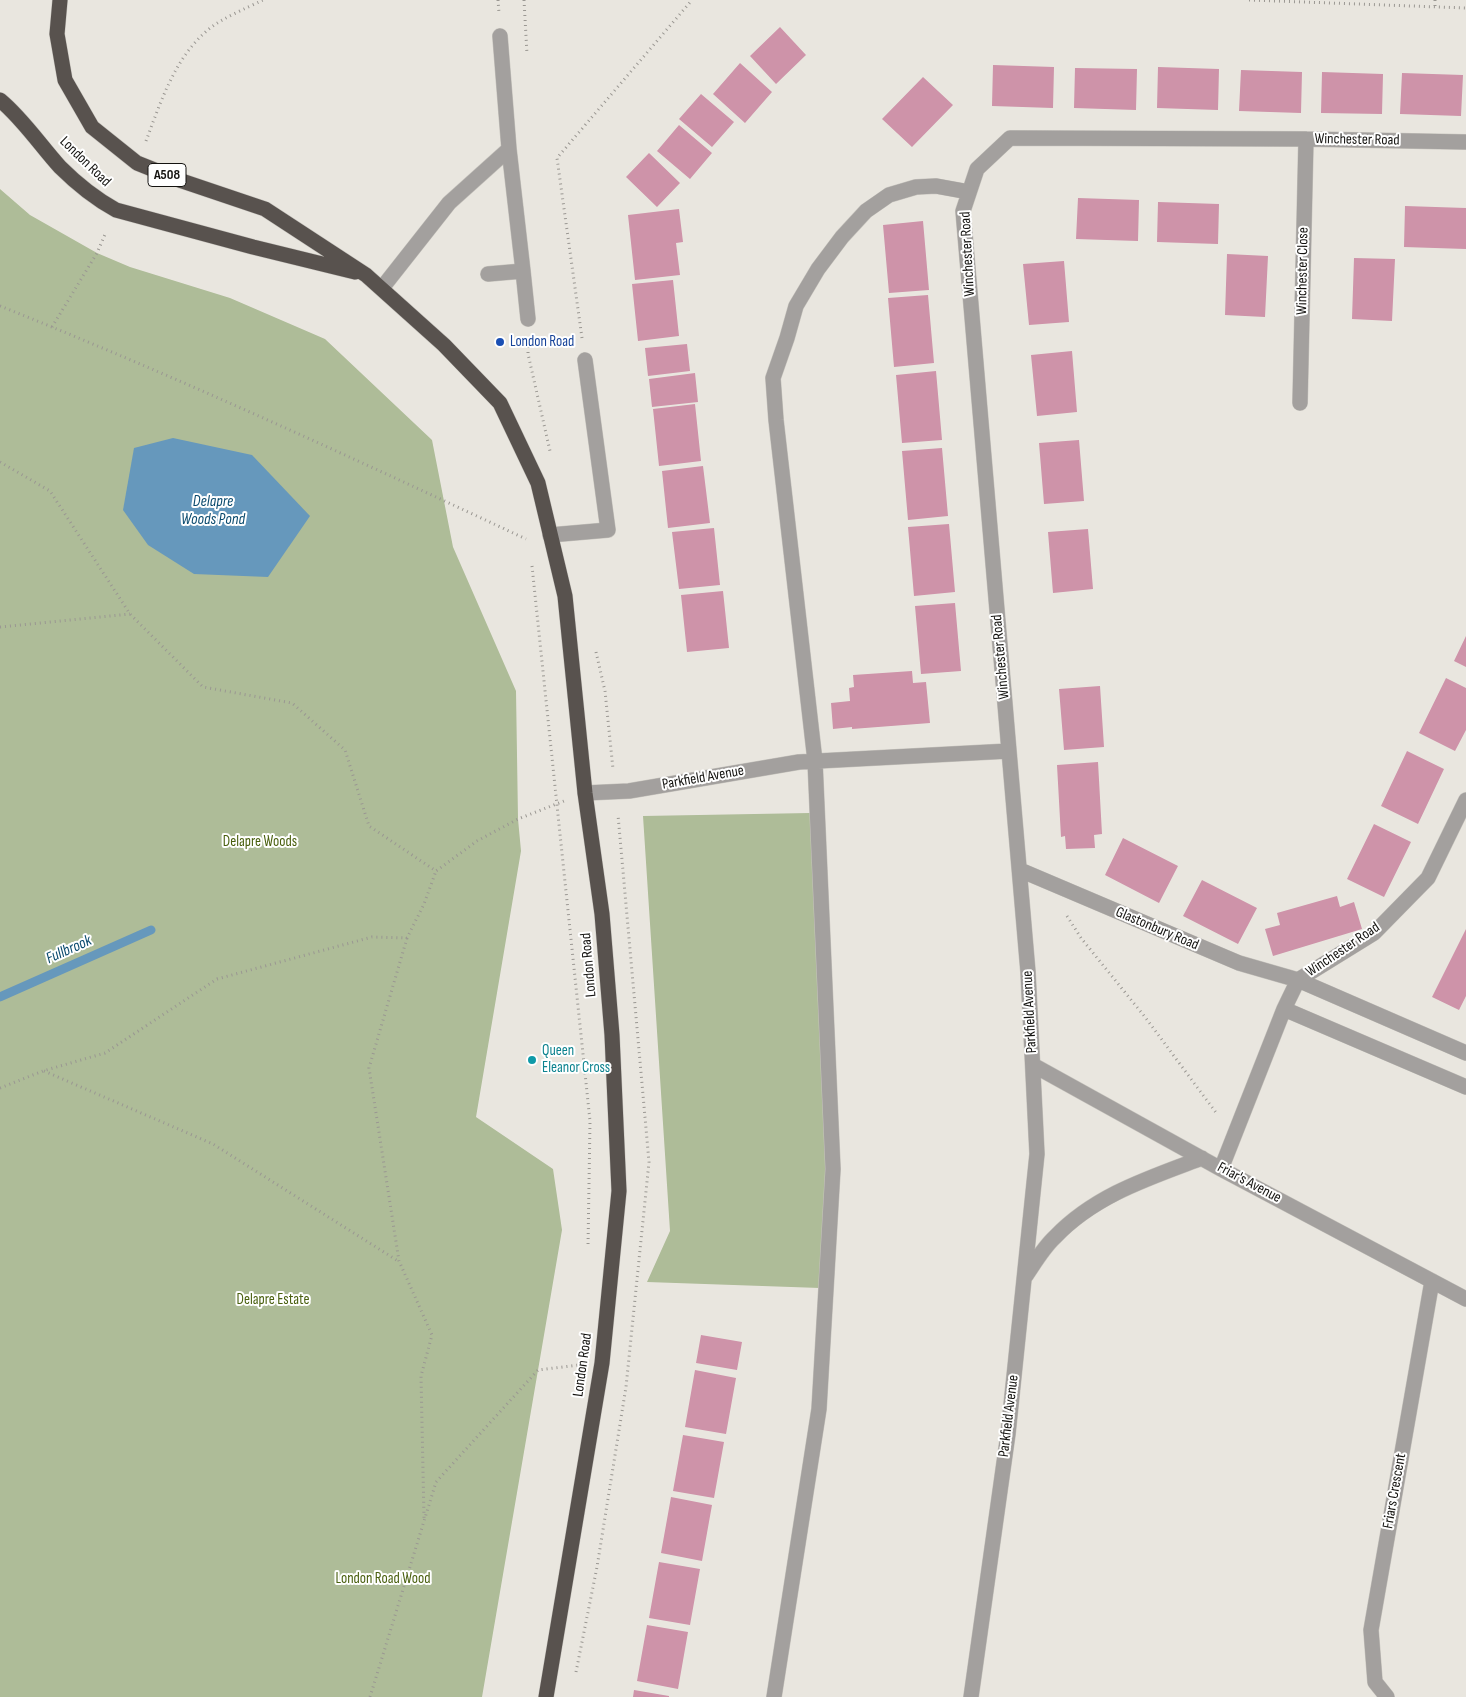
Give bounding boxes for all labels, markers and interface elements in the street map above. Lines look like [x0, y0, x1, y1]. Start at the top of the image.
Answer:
street label: Winchester Road [1314, 130, 1400, 150]
street label: London Road [56, 133, 114, 191]
road number: A508 [148, 164, 186, 186]
street label: Winchester Road [957, 211, 979, 297]
street label: Winchester Close [1293, 227, 1313, 315]
place label: London Road [510, 333, 574, 351]
marker: London Road [494, 336, 506, 348]
water label: Delapre Woods Pond [181, 492, 245, 530]
street label: Winchester Road [988, 614, 1014, 700]
street label: Parkfield Avenue [661, 762, 745, 794]
park label: Delapre Woods [223, 833, 297, 851]
street label: Glastonbury Road [1113, 903, 1201, 955]
street label: Winchester Road [1303, 919, 1383, 981]
water label: Fullbrook [43, 932, 95, 968]
street label: London Road [577, 932, 601, 998]
street label: Parkfield Avenue [1019, 970, 1041, 1054]
place label: Queen Eleanor Cross [542, 1042, 610, 1077]
marker: Queen Eleanor Cross [526, 1054, 538, 1066]
street label: Friar's Avenue [1214, 1159, 1284, 1207]
park label: Delapre Estate [237, 1291, 309, 1309]
street label: London Road [570, 1332, 596, 1398]
street label: Parkfield Avenue [995, 1374, 1023, 1458]
street label: Friars Crescent [1380, 1452, 1410, 1530]
park label: London Road Wood [336, 1570, 430, 1588]

